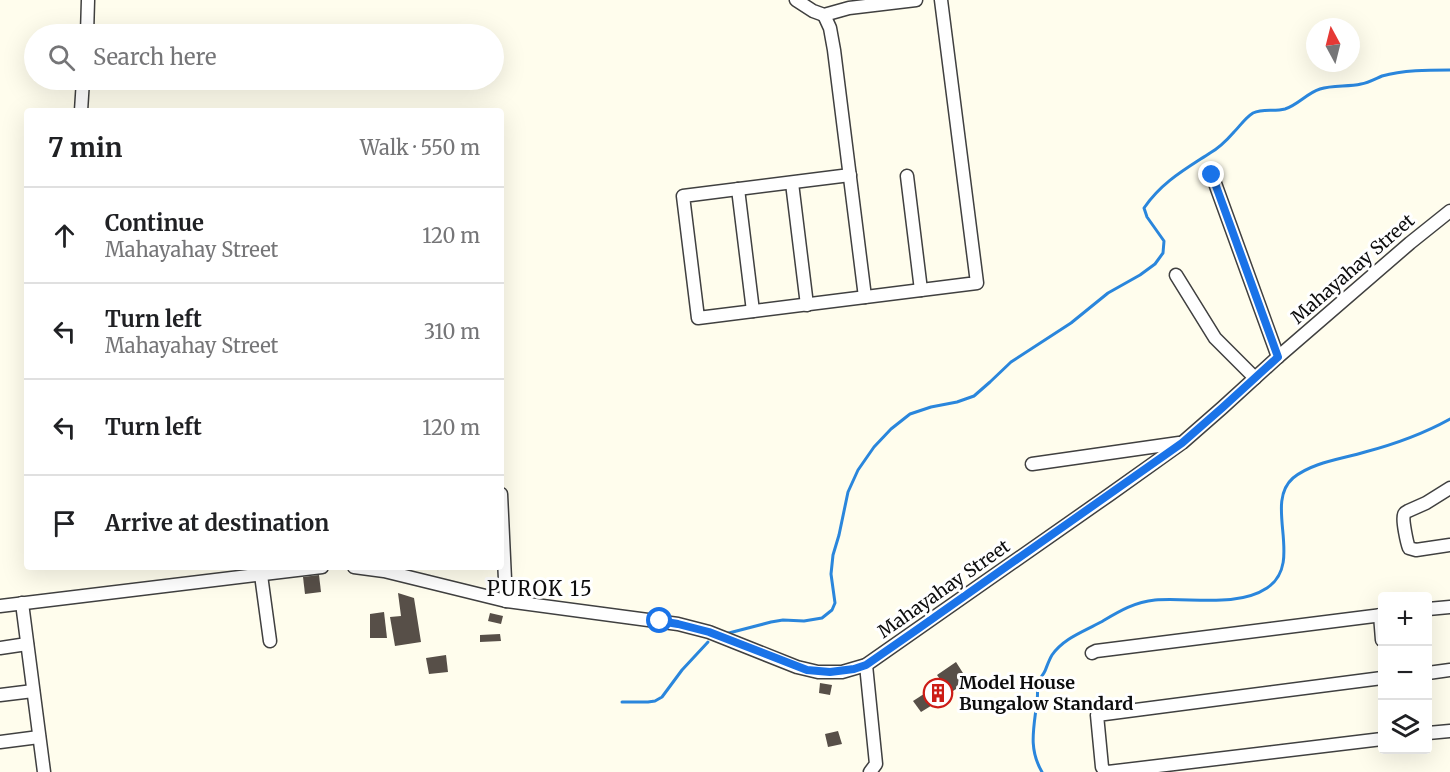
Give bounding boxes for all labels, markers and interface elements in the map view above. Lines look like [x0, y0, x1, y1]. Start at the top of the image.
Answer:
north arrow [1306, 18, 1360, 72]
search box [24, 24, 504, 90]
icon: search [45, 41, 78, 74]
text: Search here [93, 43, 216, 71]
text: 7 min [48, 131, 122, 164]
text: Walk · 550 m [360, 135, 480, 160]
route end [1198, 161, 1224, 187]
text: Continue [105, 209, 204, 237]
street label: Mahayahay Street [1286, 209, 1419, 328]
icon: ahead [48, 219, 81, 252]
text: 120 m [422, 223, 480, 248]
text: Mahayahay Street [105, 237, 278, 262]
text: Turn left [105, 305, 202, 333]
icon: left [48, 315, 81, 348]
text: 310 m [424, 319, 480, 344]
text: Mahayahay Street [105, 333, 278, 358]
icon: left [48, 411, 81, 444]
text: Turn left [105, 413, 202, 441]
text: 120 m [422, 415, 480, 440]
icon: arrive [48, 507, 81, 540]
text: Arrive at destination [105, 509, 329, 537]
street label: Mahayahay Street [873, 534, 1014, 643]
district label: PUROK 15 [487, 576, 593, 601]
map controls [1378, 592, 1432, 754]
button: + [1378, 592, 1432, 646]
route start [646, 607, 672, 633]
button: − [1378, 646, 1432, 700]
place label: Model House Bungalow Standard [959, 671, 1133, 715]
building icon: Model House Bungalow Standard [922, 677, 954, 709]
button: layers [1378, 700, 1432, 754]

